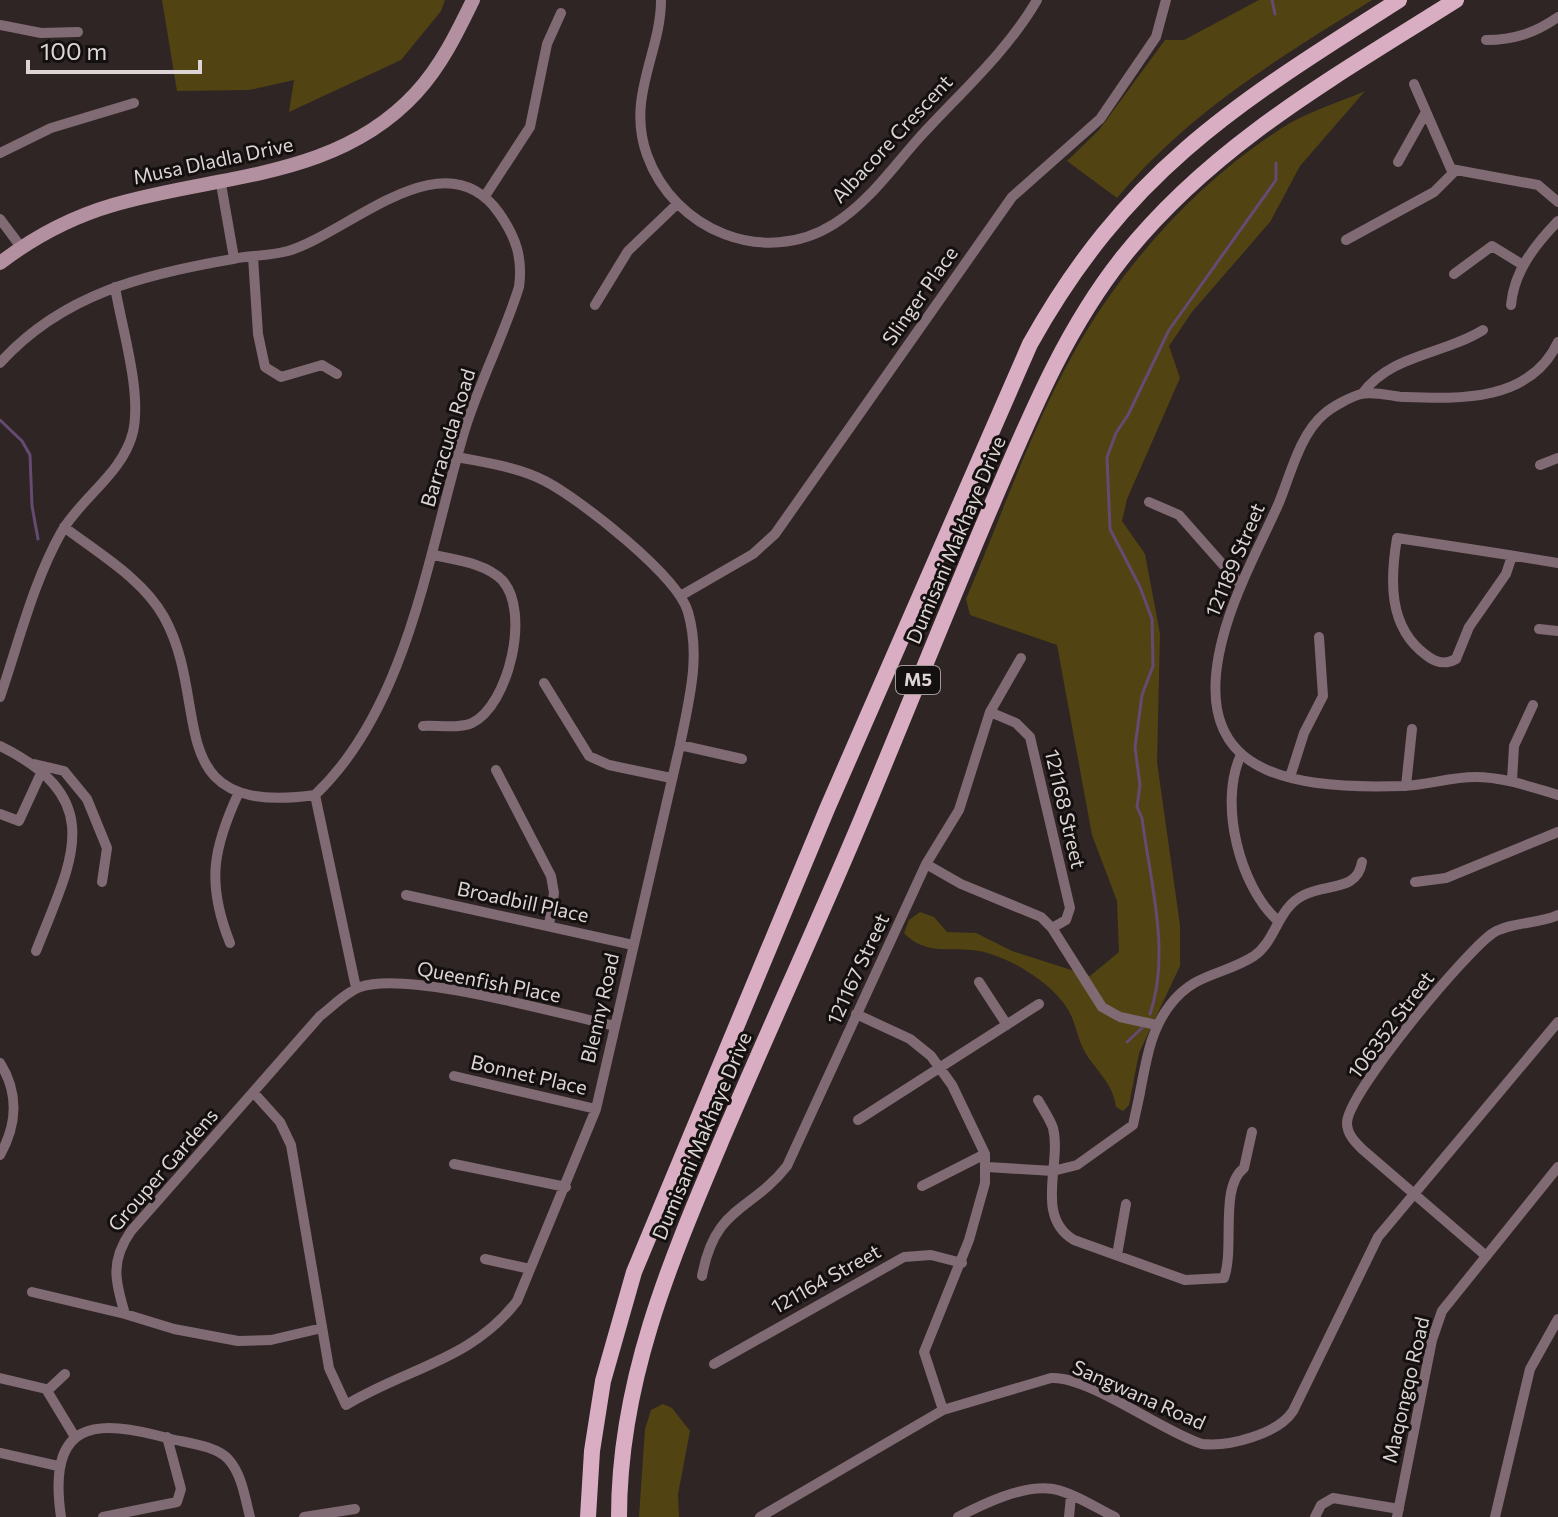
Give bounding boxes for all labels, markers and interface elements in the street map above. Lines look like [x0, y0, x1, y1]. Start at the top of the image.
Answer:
scale bar [28, 24, 200, 74]
text: 100 m [40, 36, 107, 65]
street label: Albacore Crescent [826, 69, 957, 207]
street label: Musa Dladla Drive [130, 131, 295, 189]
street label: Slinger Place [876, 241, 962, 349]
street label: Barracuda Road [415, 366, 479, 510]
street label: Dumisani Makhaye Drive [900, 432, 1010, 647]
street label: 121189 Street [1199, 499, 1269, 620]
road number: M5 [896, 666, 940, 694]
street label: 121168 Street [1041, 747, 1091, 871]
street label: Broadbill Place [455, 875, 591, 927]
street label: 121167 Street [821, 909, 893, 1028]
street label: Blenny Road [575, 950, 623, 1065]
street label: Queenfish Place [415, 955, 563, 1007]
street label: 106352 Street [1342, 966, 1438, 1083]
street label: Dumisani Makhaye Drive [646, 1028, 756, 1243]
street label: Bonnet Place [469, 1049, 590, 1099]
street label: Grouper Gardens [102, 1103, 222, 1236]
street label: 121164 Street [767, 1238, 884, 1318]
street label: Maqongqo Road [1377, 1314, 1434, 1465]
street label: Sangwana Road [1069, 1354, 1210, 1434]

